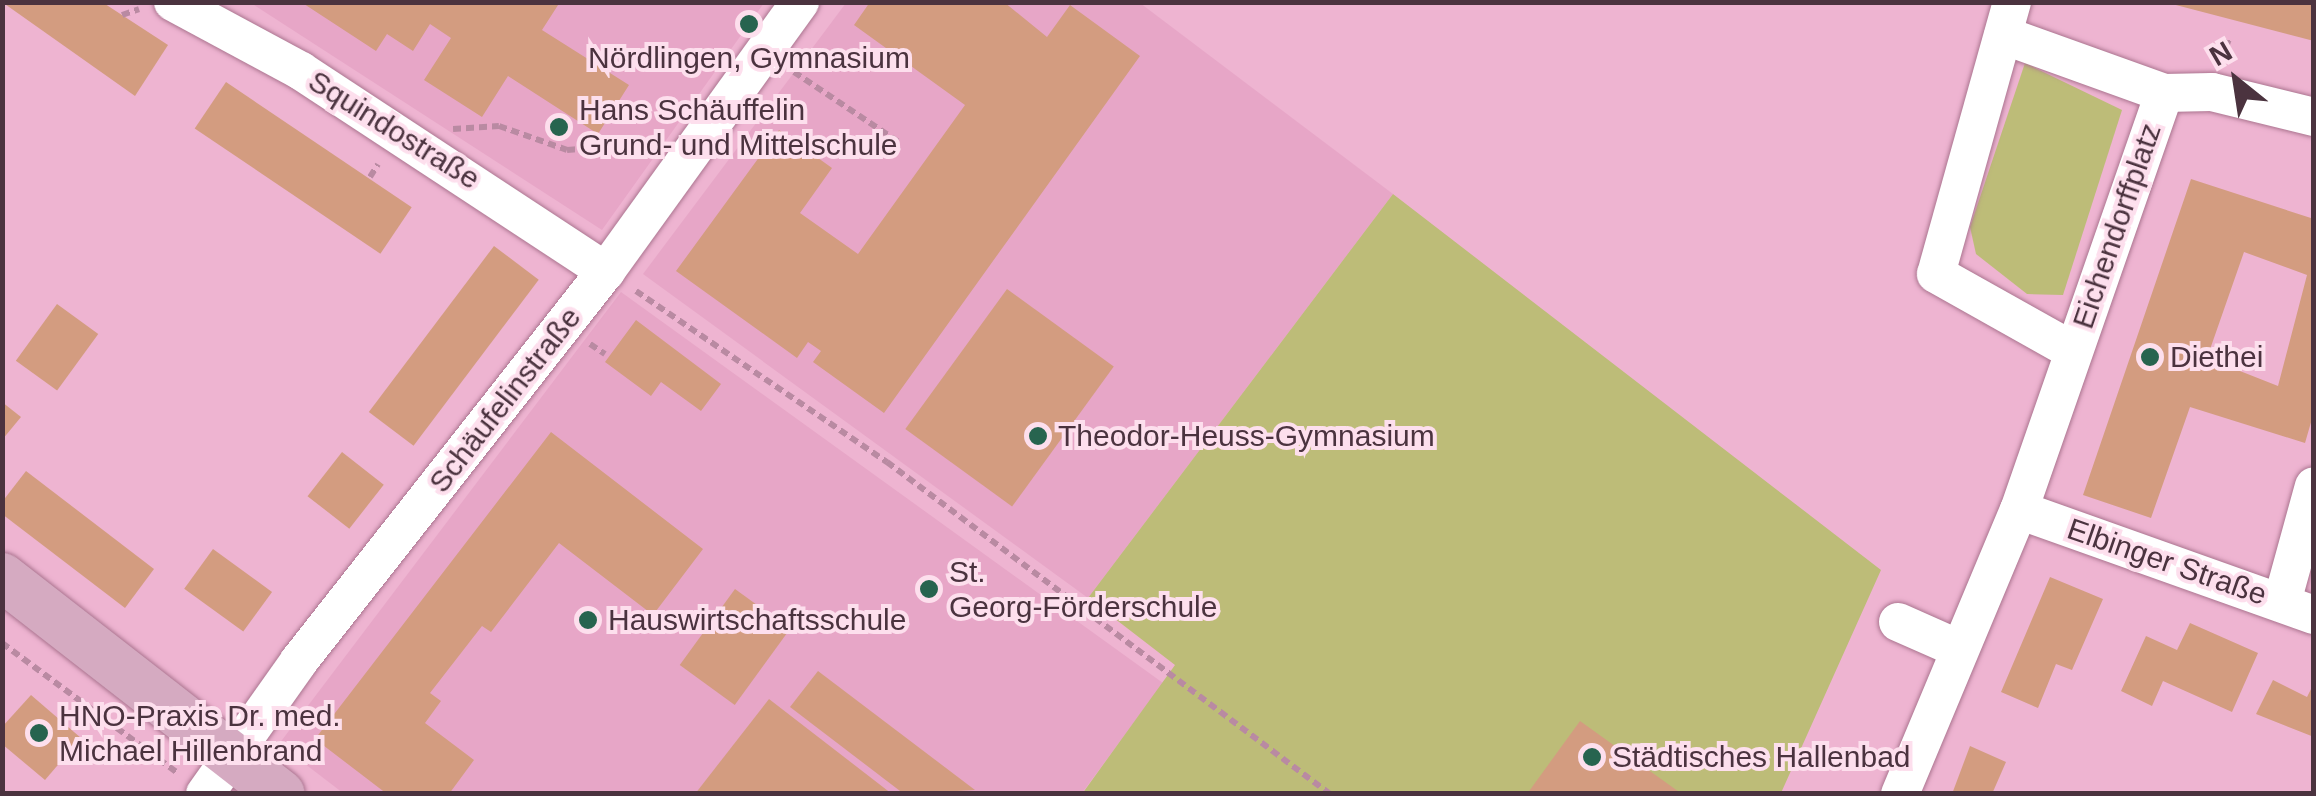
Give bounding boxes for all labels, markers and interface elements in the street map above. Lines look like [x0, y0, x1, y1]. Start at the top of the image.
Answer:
marker: Nördlingen, Gymnasium [738, 13, 760, 35]
north arrow [2186, 30, 2286, 130]
text: N [2204, 35, 2237, 72]
place label: Nördlingen, Gymnasium [588, 40, 910, 76]
street label: Squindostraße [302, 63, 486, 197]
place label: Hans Schäuffelin Grund- und Mittelschule [579, 92, 897, 162]
marker: Hans Schäuffelin Grund- und Mittelschule [548, 116, 570, 138]
street label: Eichendorffplatz [2065, 119, 2169, 333]
street label: Schäufelinstraße [422, 300, 588, 500]
place label: Diethei [2170, 339, 2263, 375]
marker: Diethei [2139, 346, 2161, 368]
place label: Theodor-Heuss-Gymnasium [1058, 418, 1435, 454]
marker: Theodor-Heuss-Gymnasium [1027, 425, 1049, 447]
street label: Elbinger Straße [2063, 511, 2271, 613]
place label: St. Georg-Förderschule [949, 554, 1217, 624]
marker: St. Georg-Förderschule [918, 578, 940, 600]
place label: Hauswirtschaftsschule [608, 602, 906, 638]
marker: Hauswirtschaftsschule [577, 609, 599, 631]
place label: HNO-Praxis Dr. med. Michael Hillenbrand [59, 698, 341, 768]
marker: HNO-Praxis Dr. med. Michael Hillenbrand [28, 722, 50, 744]
place label: Städtisches Hallenbad [1612, 739, 1911, 775]
marker: Städtisches Hallenbad [1581, 746, 1603, 768]

